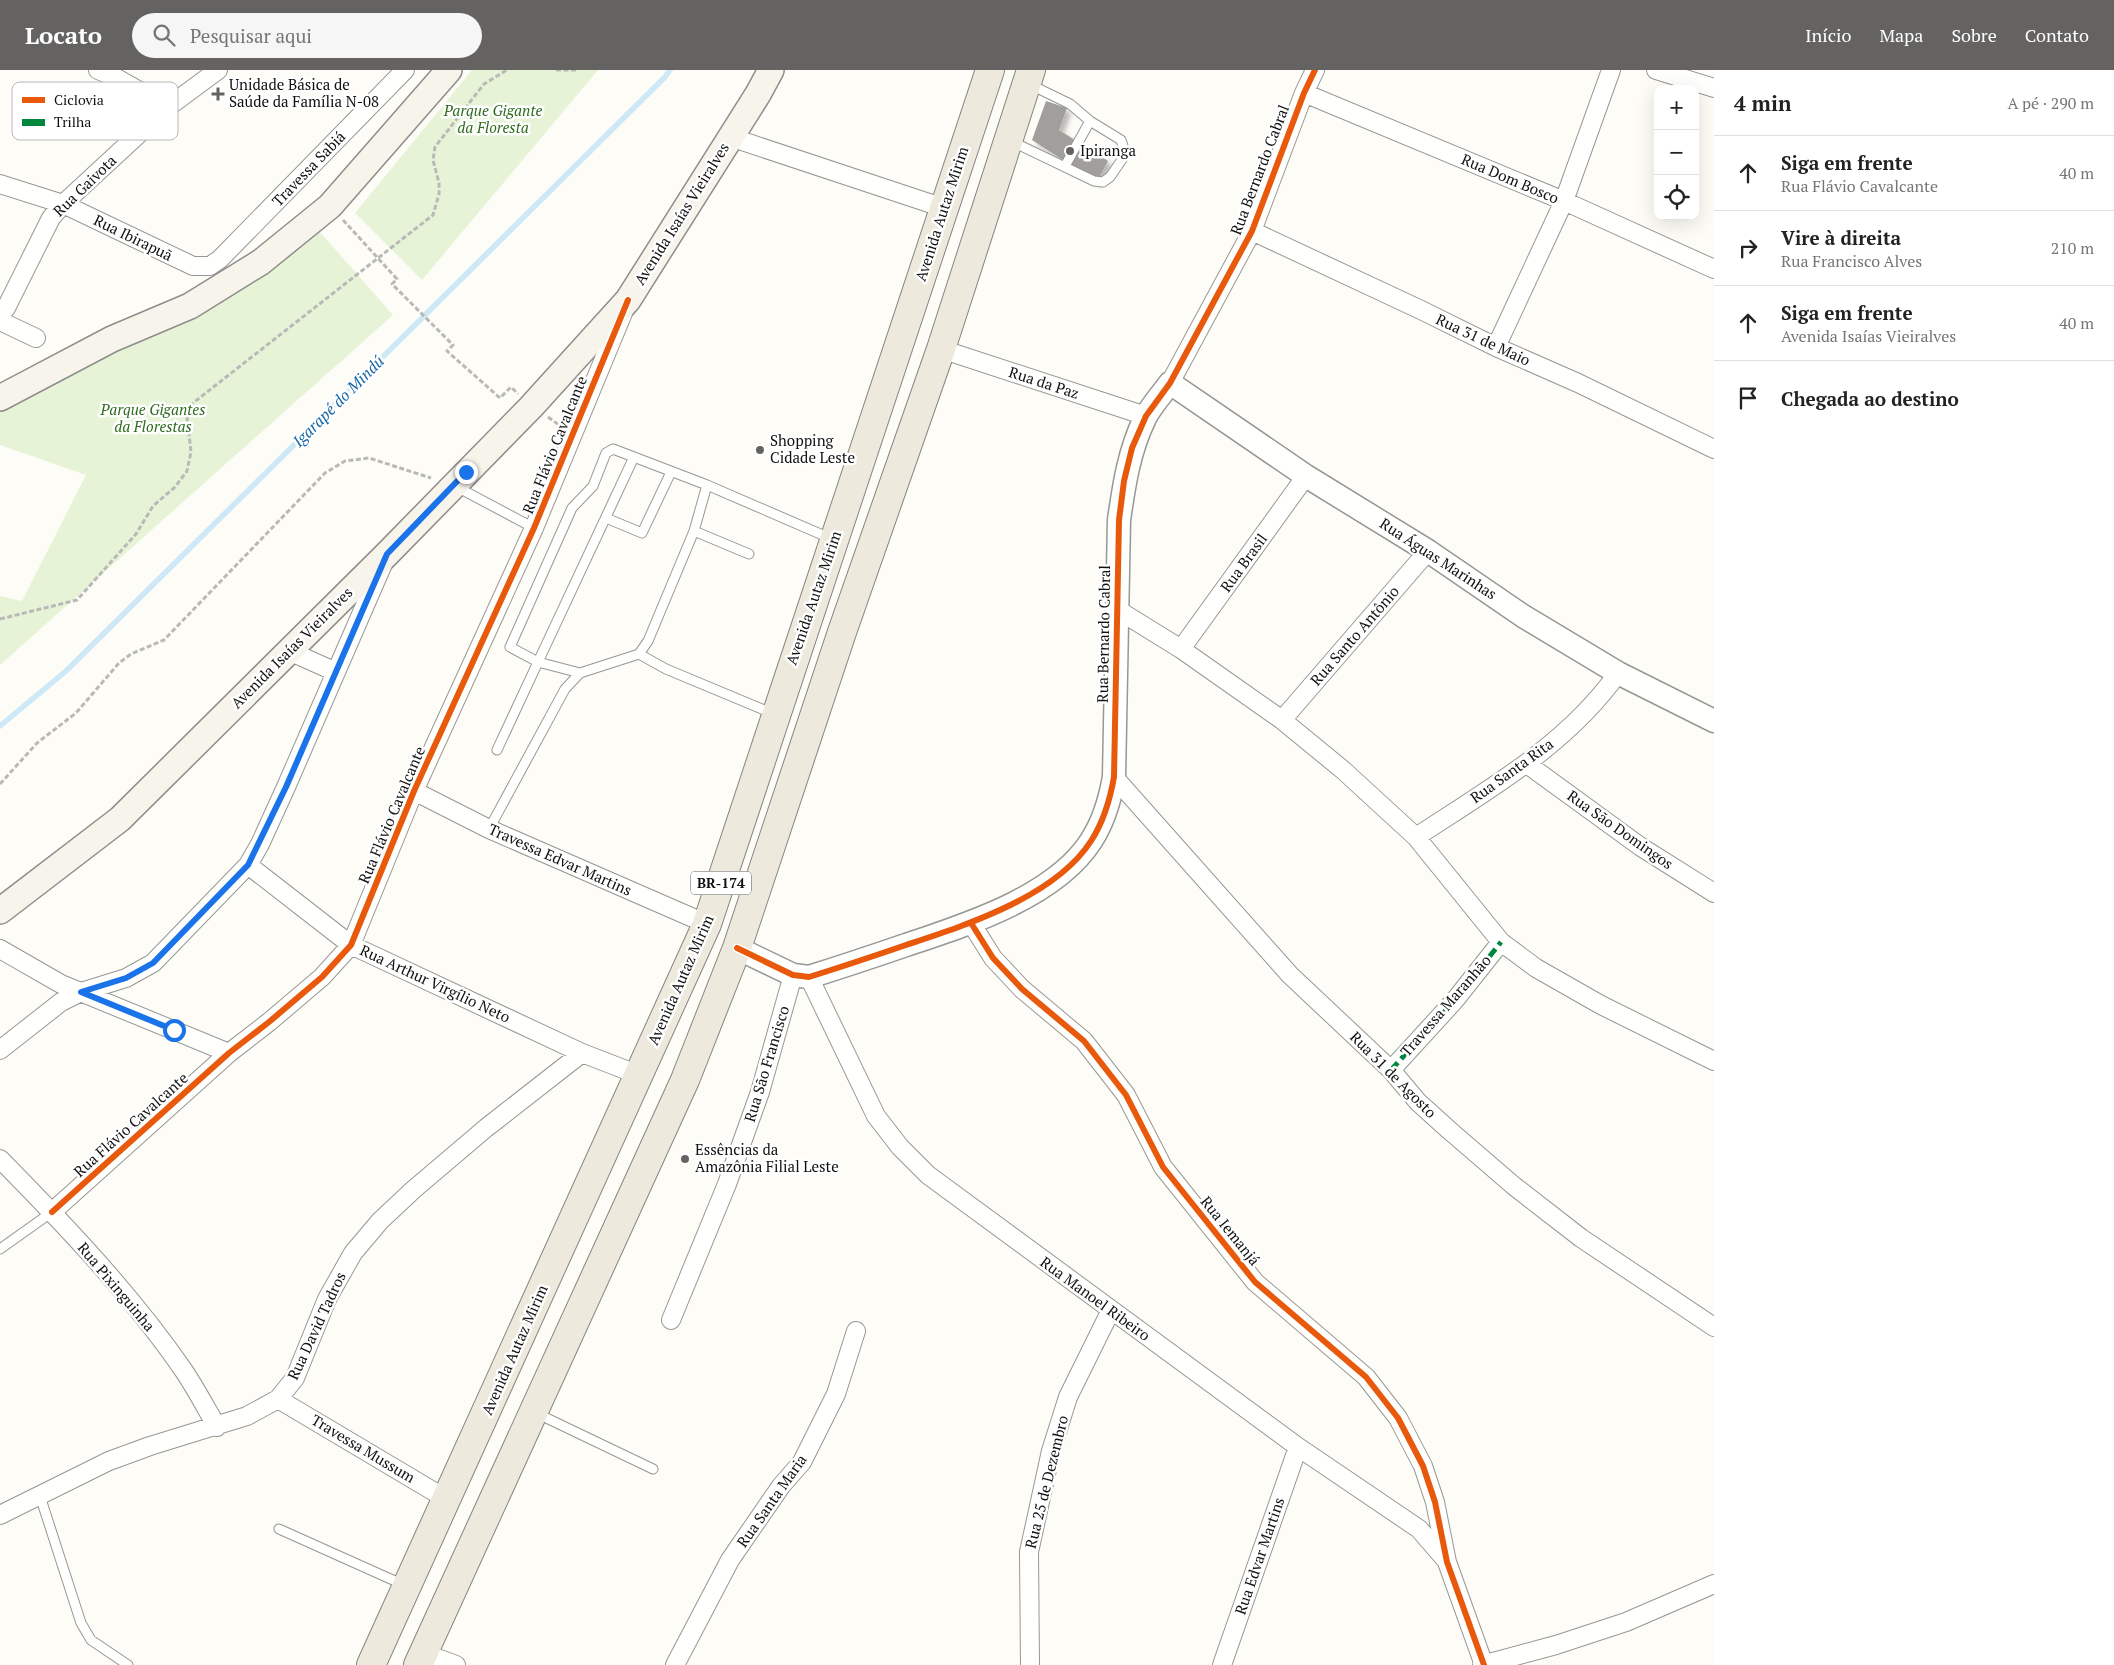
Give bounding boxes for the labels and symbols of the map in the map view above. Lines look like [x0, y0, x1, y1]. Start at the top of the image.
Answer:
place label: Unidade Básica de Saúde da Família N-08 [229, 74, 379, 111]
legend [12, 82, 178, 140]
marker: Unidade Básica de Saúde da Família N-08 [211, 87, 225, 101]
text: Ciclovia [54, 90, 104, 109]
park label: Parque Gigante da Floresta [443, 100, 542, 137]
street label: Rua Bernardo Cabral [1225, 102, 1293, 237]
text: Trilha [54, 112, 91, 131]
street label: Travessa Sabiá [267, 126, 350, 210]
street label: Avenida Isaías Vieiralves [629, 139, 733, 288]
place label: Ipiranga [1080, 140, 1136, 160]
street label: Avenida Autaz Mirim [910, 144, 972, 284]
marker: Ipiranga [1064, 145, 1076, 157]
street label: Rua Dom Bosco [1459, 149, 1562, 208]
street label: Rua Gaivota [48, 150, 120, 220]
street label: Rua Ibirapuã [91, 209, 177, 265]
street label: Rua 31 de Maio [1433, 308, 1534, 370]
water label: Igarapé do Mindú [287, 350, 389, 452]
street label: Rua da Paz [1007, 361, 1082, 403]
street label: Rua Flávio Cavalcante [517, 373, 591, 517]
park label: Parque Gigantes da Florestas [100, 399, 205, 436]
place label: Shopping Cidade Leste [770, 430, 855, 467]
marker: Shopping Cidade Leste [754, 444, 766, 456]
route end [455, 461, 478, 484]
street label: Rua Águas Marinhas [1376, 513, 1501, 603]
street label: Avenida Autaz Mirim [781, 528, 845, 667]
street label: Rua Brasil [1215, 529, 1271, 596]
street label: Rua Bernardo Cabral [1092, 565, 1114, 703]
street label: Rua Santo Antônio [1305, 581, 1403, 689]
street label: Avenida Isaías Vieiralves [226, 582, 356, 712]
street label: Rua Santa Rita [1466, 733, 1557, 807]
street label: Rua Flávio Cavalcante [353, 743, 429, 886]
street label: Rua São Domingos [1564, 785, 1677, 873]
street label: Travessa Edvar Martins [486, 818, 635, 900]
road number: BR-174 [691, 871, 751, 894]
street label: Avenida Autaz Mirim [642, 911, 718, 1048]
street label: Rua Arthur Virgílio Neto [357, 940, 514, 1027]
street label: Travessa Maranhão [1395, 950, 1495, 1060]
street label: Rua São Francisco [739, 1003, 793, 1124]
route start [163, 1019, 186, 1042]
street label: Rua 31 de Agosto [1346, 1027, 1441, 1122]
street label: Rua Flávio Cavalcante [69, 1068, 192, 1181]
place label: Essências da Amazônia Filial Leste [695, 1139, 839, 1176]
marker: Essências da Amazônia Filial Leste [679, 1153, 691, 1165]
street label: Rua Iemanjá [1197, 1192, 1265, 1269]
street label: Rua Pixinguinha [74, 1238, 160, 1335]
street label: Rua Manoel Ribeiro [1037, 1252, 1155, 1345]
street label: Rua David Tadros [282, 1268, 350, 1383]
street label: Avenida Autaz Mirim [476, 1281, 552, 1418]
street label: Travessa Mussum [308, 1409, 419, 1487]
street label: Rua 25 de Dezembro [1020, 1413, 1072, 1550]
street label: Rua Santa Maria [732, 1450, 811, 1551]
street label: Rua Edvar Martins [1230, 1494, 1289, 1617]

